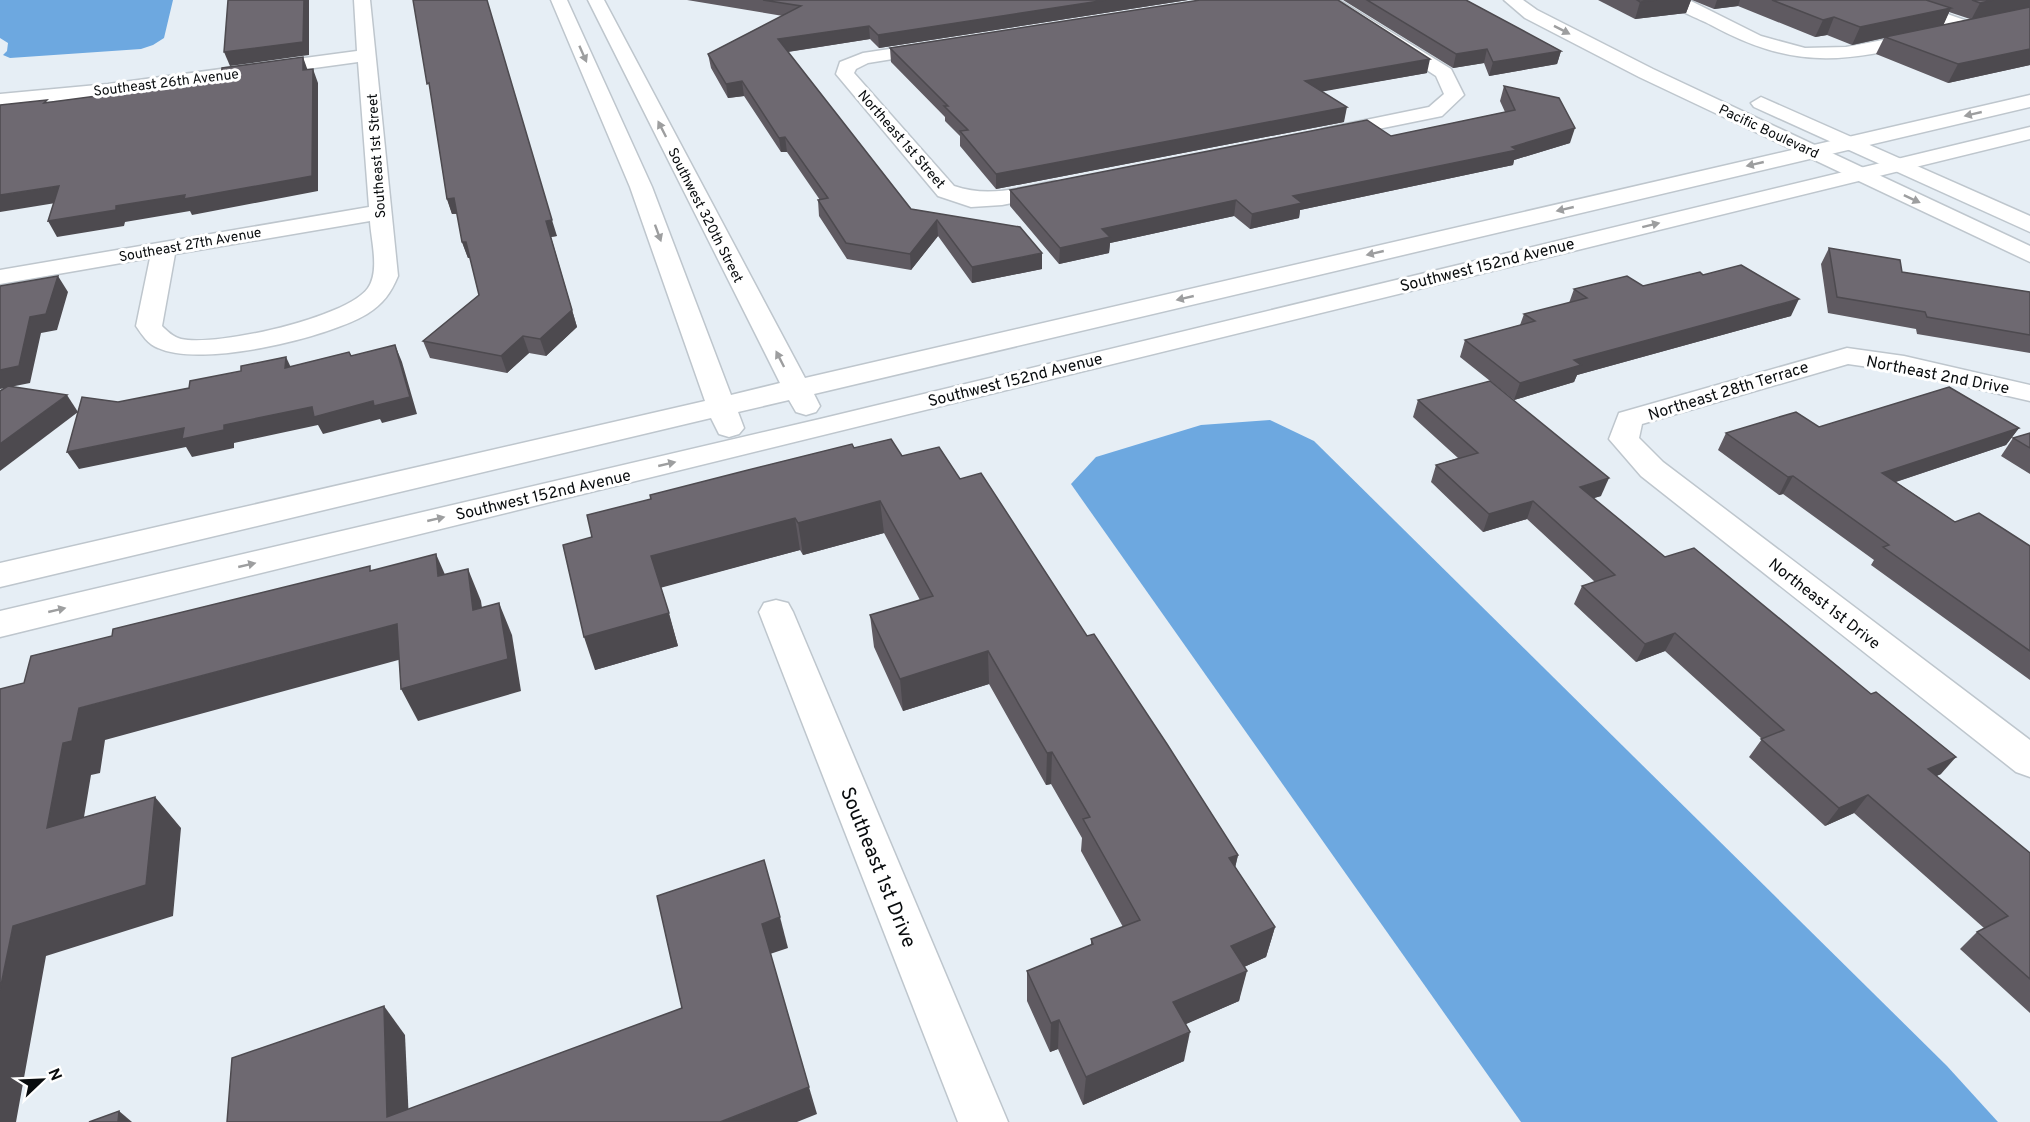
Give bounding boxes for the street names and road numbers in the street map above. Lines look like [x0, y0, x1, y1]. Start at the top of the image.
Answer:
street label: Southeast 26th Avenue [93, 66, 240, 101]
street label: Northeast 1st Street [854, 87, 948, 193]
street label: Southeast 1st Street [365, 93, 390, 219]
street label: Pacific Boulevard [1716, 102, 1821, 163]
street label: Southwest 320th Street [663, 145, 746, 286]
street label: Southeast 27th Avenue [118, 225, 263, 266]
street label: Southwest 152nd Avenue [1398, 235, 1577, 297]
street label: Southwest 152nd Avenue [926, 350, 1105, 412]
street label: Northeast 2nd Drive [1864, 352, 2011, 400]
street label: Northeast 28th Terrace [1646, 358, 1811, 426]
street label: Southwest 152nd Avenue [454, 466, 633, 526]
street label: Northeast 1st Drive [1764, 555, 1884, 654]
street label: Southeast 1st Drive [833, 783, 921, 952]

